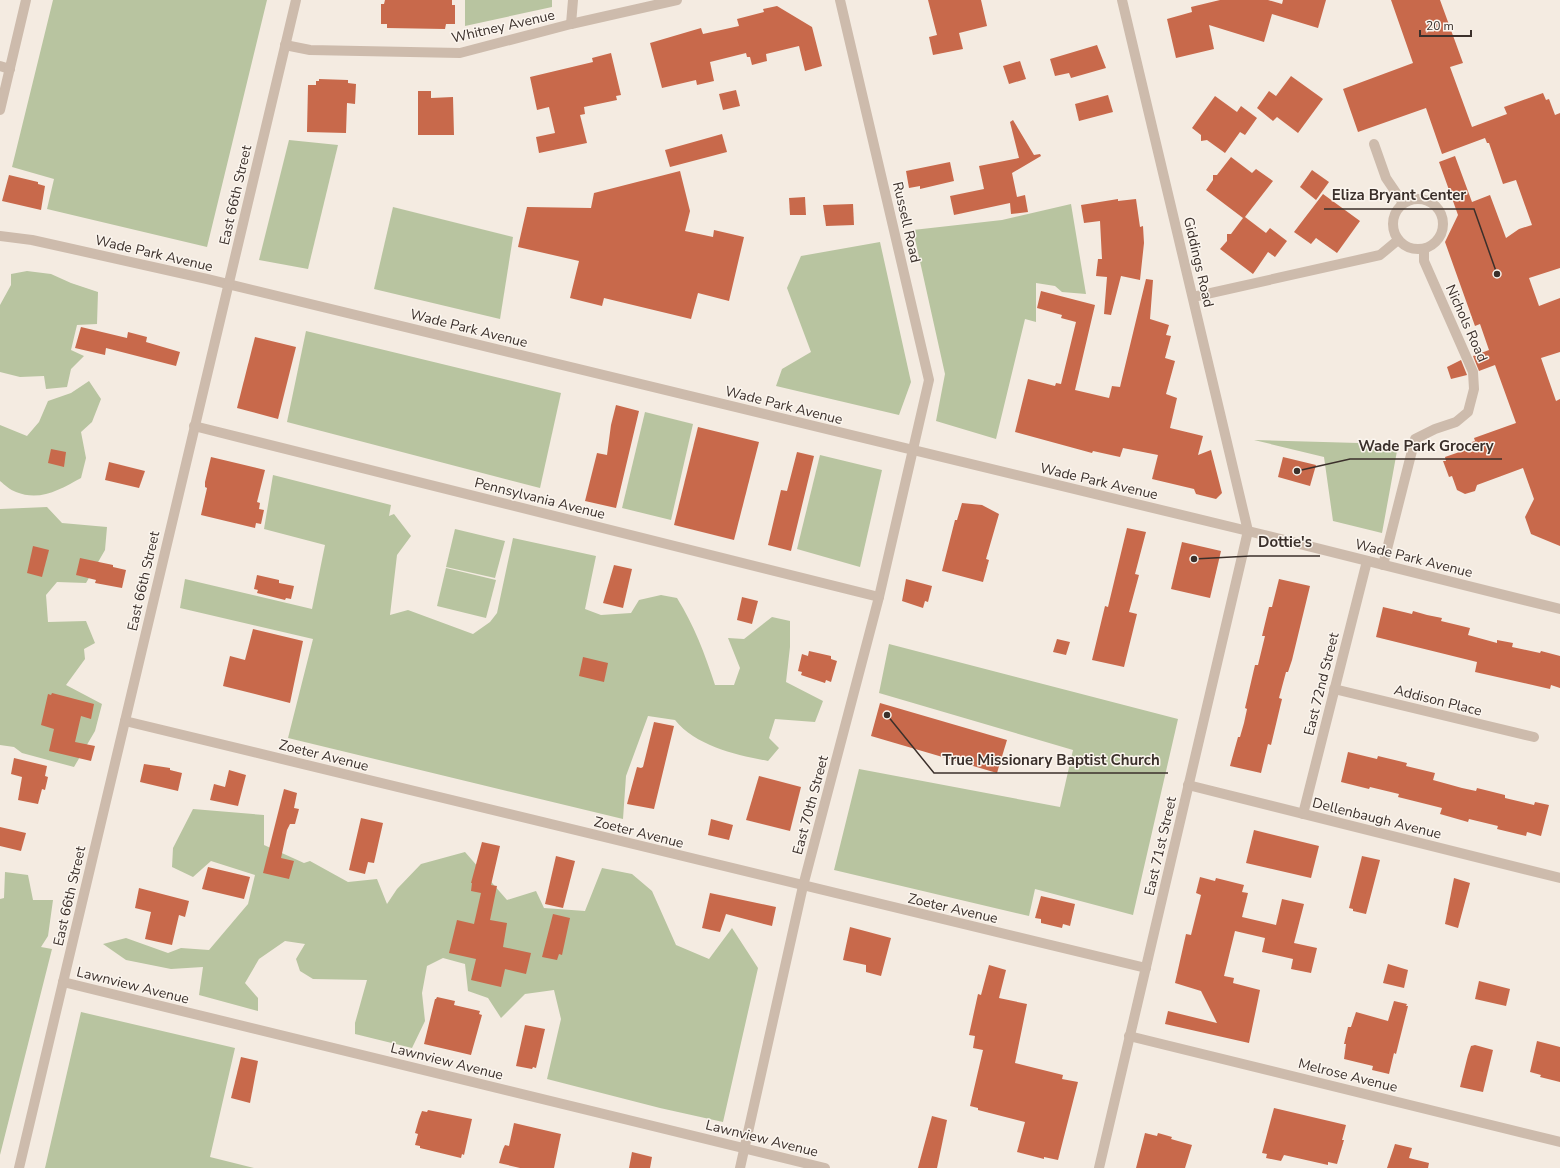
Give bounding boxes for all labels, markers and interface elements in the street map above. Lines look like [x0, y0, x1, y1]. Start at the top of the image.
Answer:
street label: Whitney Avenue [450, 5, 557, 48]
scale bar [1420, 12, 1471, 38]
text: 20 m [1426, 18, 1454, 34]
street label: East 66th Street [215, 143, 256, 247]
street label: Russell Road [888, 180, 925, 264]
callout: Eliza Bryant Center [1324, 182, 1474, 209]
text: Eliza Bryant Center [1332, 185, 1466, 205]
street label: Giddings Road [1179, 215, 1218, 309]
street label: Wade Park Avenue [93, 231, 215, 276]
street label: Nichols Road [1441, 282, 1492, 365]
street label: Wade Park Avenue [408, 305, 530, 352]
street label: Wade Park Avenue [723, 382, 845, 429]
callout: Wade Park Grocery [1350, 432, 1502, 459]
text: Wade Park Grocery [1358, 436, 1494, 456]
street label: Wade Park Avenue [1038, 459, 1160, 504]
street label: Pennsylvania Avenue [473, 473, 607, 524]
street label: East 66th Street [123, 529, 164, 633]
callout: Dottie's [1250, 529, 1320, 556]
text: Dottie's [1258, 532, 1312, 552]
street label: Wade Park Avenue [1353, 535, 1475, 582]
street label: East 72nd Street [1300, 631, 1343, 738]
street label: Addison Place [1392, 680, 1484, 721]
street label: Zoeter Avenue [277, 735, 371, 776]
callout: True Missionary Baptist Church [934, 746, 1168, 773]
text: True Missionary Baptist Church [942, 750, 1160, 770]
street label: East 70th Street [788, 753, 833, 857]
street label: Dellenbaugh Avenue [1310, 793, 1443, 844]
street label: East 71st Street [1140, 795, 1181, 897]
street label: Zoeter Avenue [592, 812, 686, 853]
street label: East 66th Street [49, 844, 90, 948]
street label: Zoeter Avenue [906, 889, 1000, 928]
street label: Lawnview Avenue [75, 962, 191, 1009]
street label: Lawnview Avenue [389, 1038, 505, 1085]
street label: Melrose Avenue [1296, 1054, 1400, 1097]
street label: Lawnview Avenue [704, 1115, 820, 1162]

